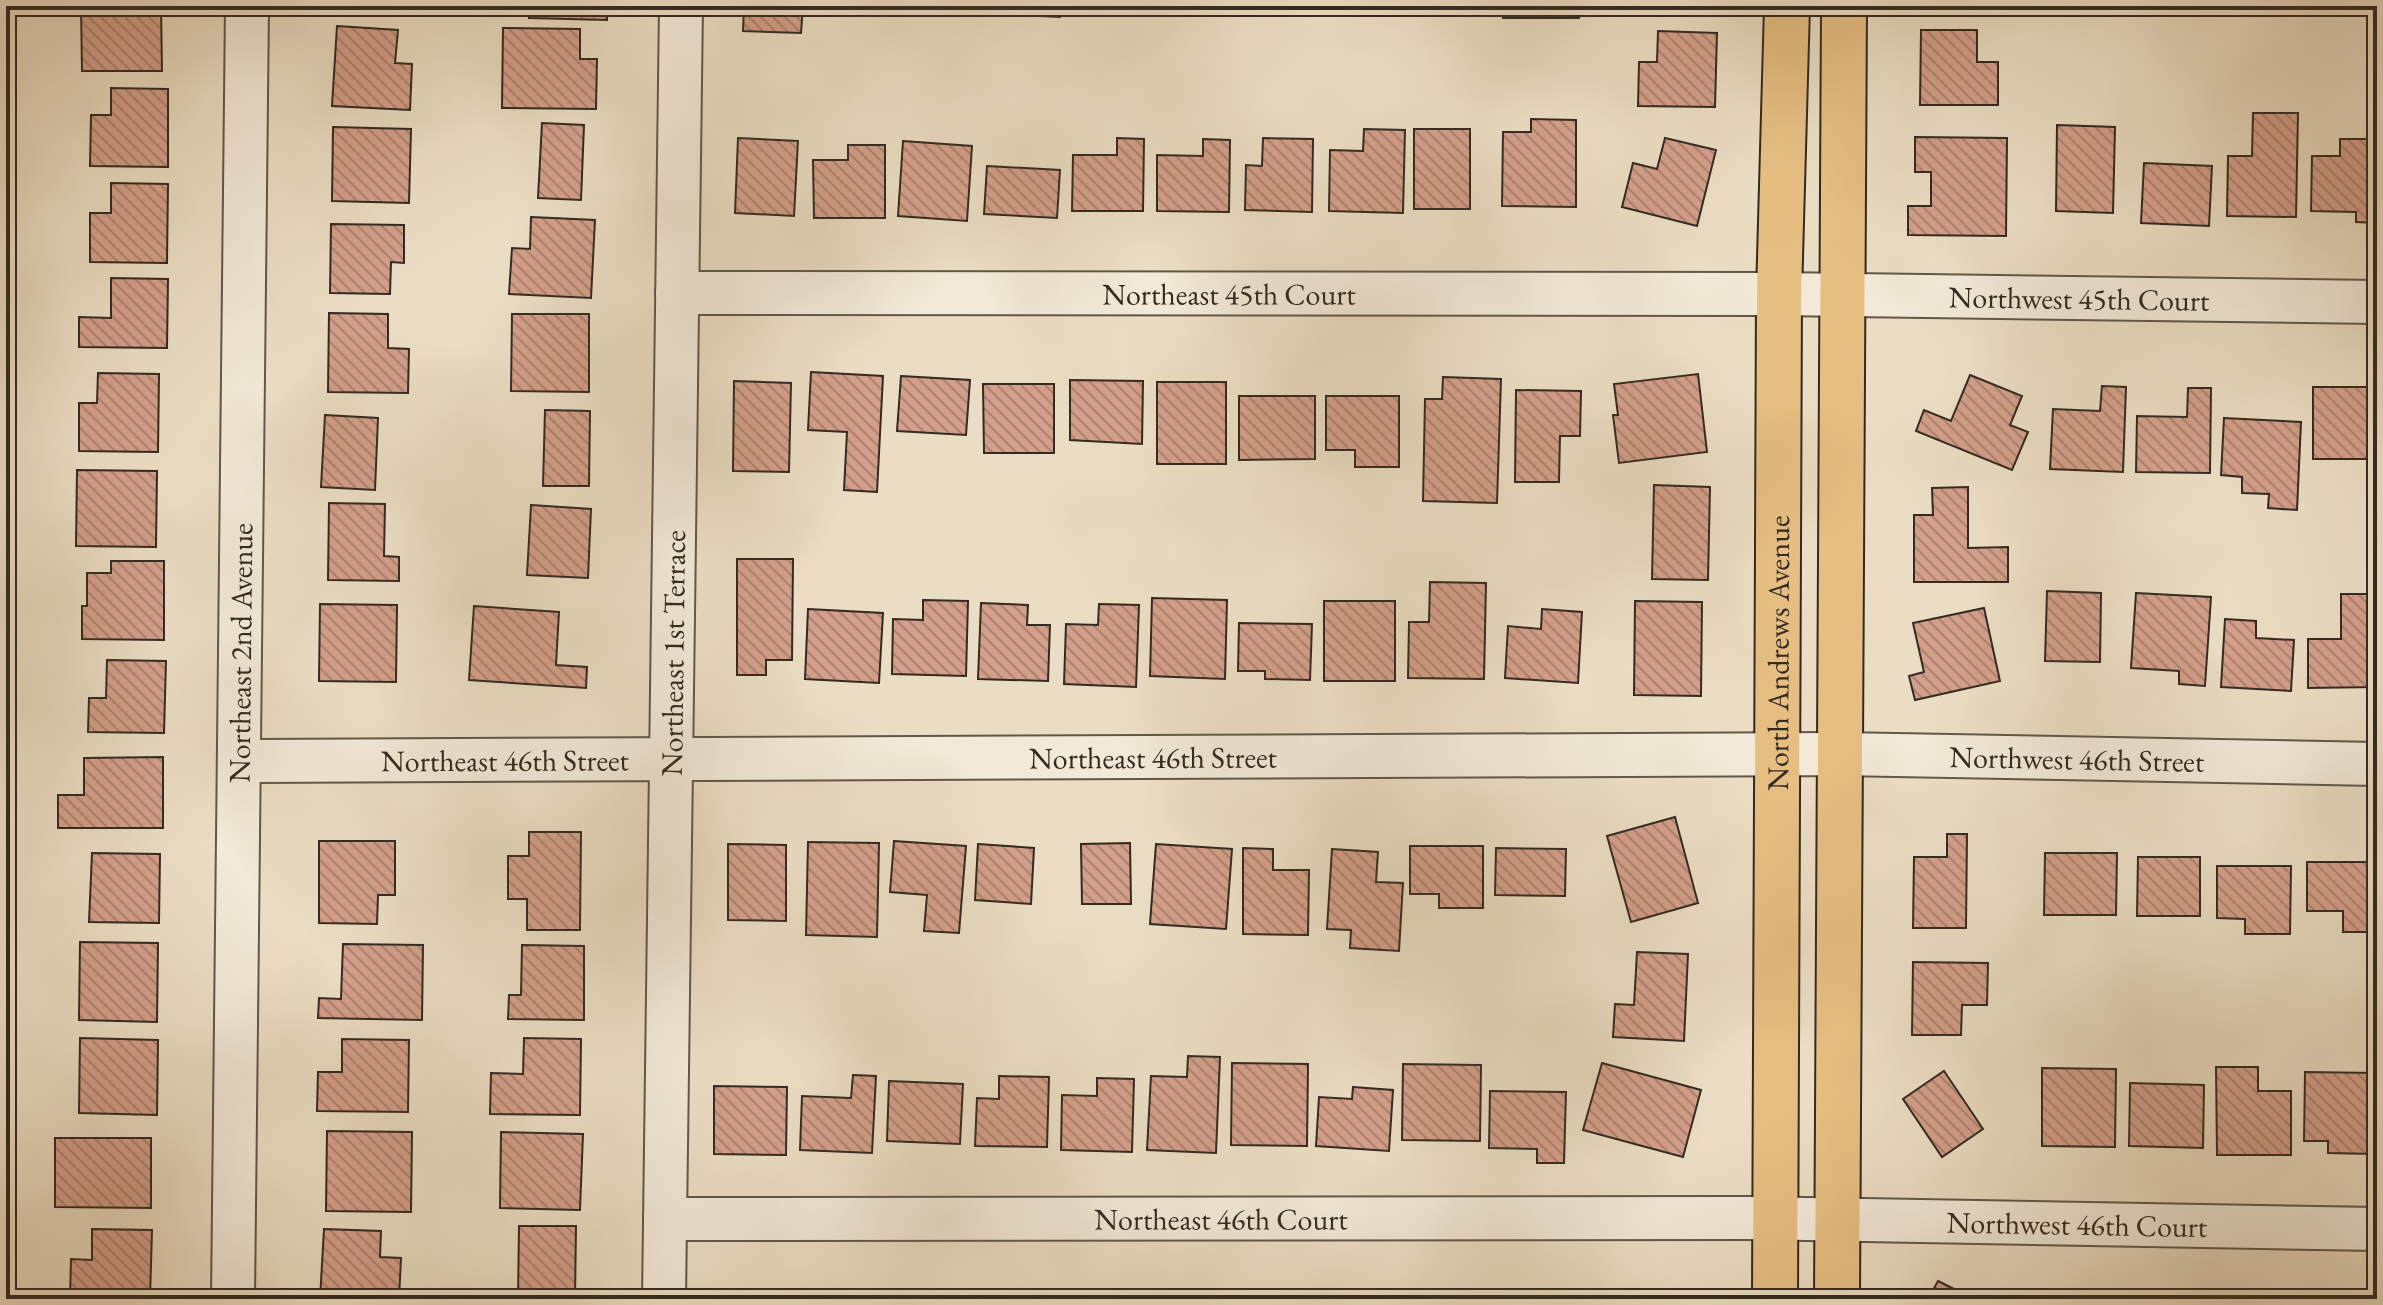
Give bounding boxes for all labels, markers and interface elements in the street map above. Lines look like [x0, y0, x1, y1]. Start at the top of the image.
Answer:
street label: Northeast 45th Court [1102, 274, 1356, 313]
street label: Northwest 45th Court [1948, 277, 2210, 319]
street label: North Andrews Avenue [1758, 515, 1798, 791]
street label: Northeast 2nd Avenue [219, 523, 261, 783]
street label: Northeast 1st Terrace [651, 530, 694, 776]
street label: Northeast 46th Street [1029, 737, 1278, 777]
street label: Northwest 46th Street [1949, 737, 2205, 780]
street label: Northeast 46th Street [381, 740, 630, 780]
street label: Northeast 46th Court [1094, 1199, 1348, 1238]
street label: Northwest 46th Court [1946, 1202, 2208, 1246]

